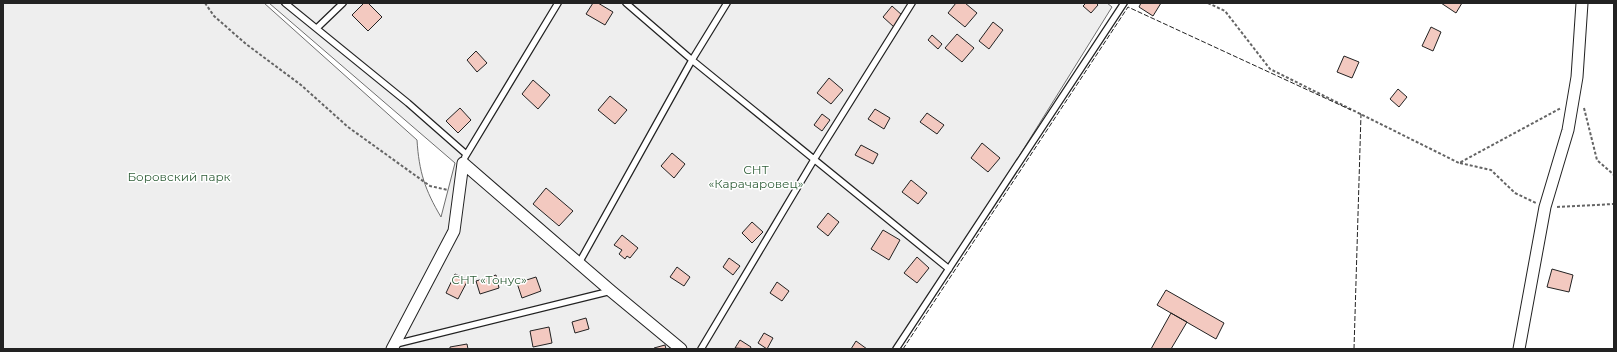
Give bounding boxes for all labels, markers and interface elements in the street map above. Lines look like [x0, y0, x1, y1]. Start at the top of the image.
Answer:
park label: СНТ «Карачаровец» [709, 162, 804, 191]
park label: Боровский парк [127, 169, 231, 184]
park label: СНТ «Тонус» [451, 272, 527, 287]

